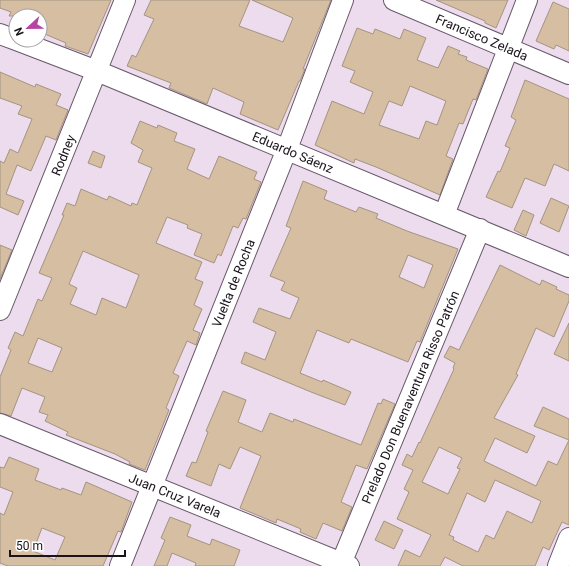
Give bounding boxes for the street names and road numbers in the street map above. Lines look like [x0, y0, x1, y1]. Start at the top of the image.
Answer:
street label: Francisco Zelada [433, 11, 530, 64]
street label: Eduardo Sáenz [250, 129, 336, 176]
street label: Rodney [48, 132, 78, 178]
street label: Vuelta de Rocha [209, 237, 258, 329]
street label: Prelado Don Buenaventura Risso Patrón [359, 288, 462, 506]
street label: Juan Cruz Varela [127, 470, 223, 521]

